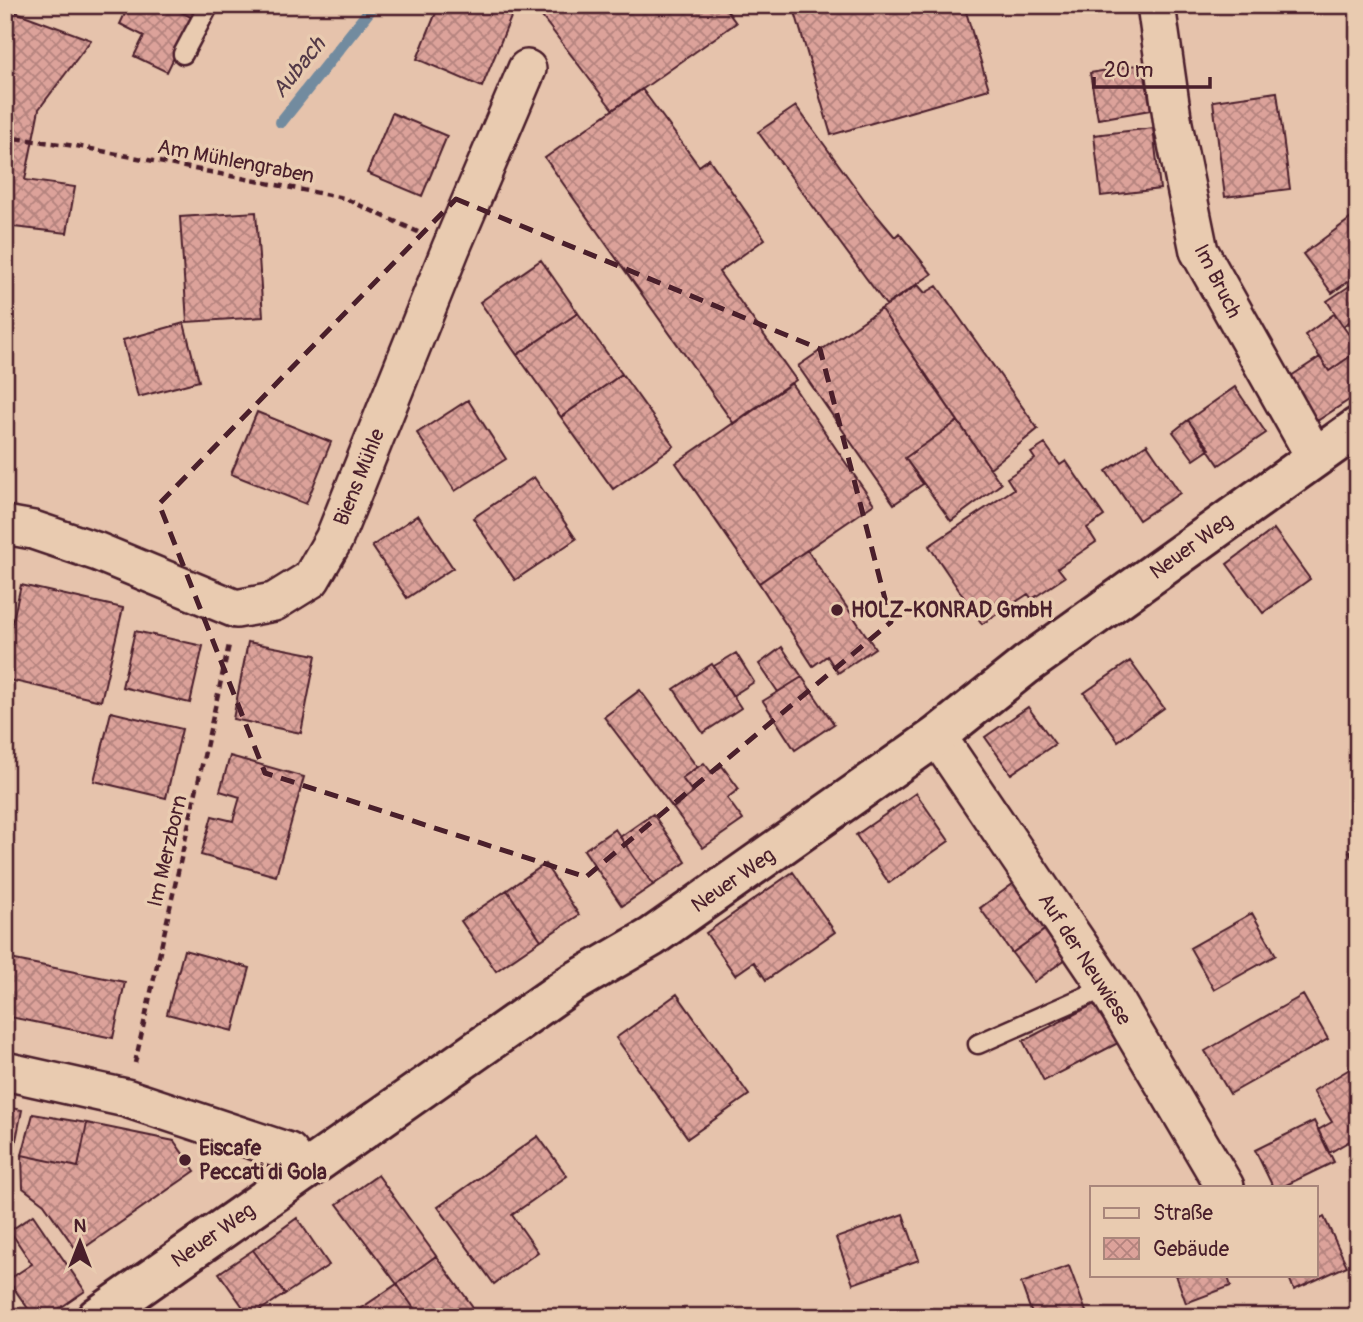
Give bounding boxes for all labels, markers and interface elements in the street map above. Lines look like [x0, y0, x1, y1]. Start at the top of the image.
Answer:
water label: Aubach [265, 30, 332, 104]
scale bar [1094, 46, 1209, 90]
text: 20 m [1104, 57, 1153, 84]
street label: Am Mühlengraben [155, 133, 317, 190]
street label: Im Bruch [1187, 240, 1248, 323]
street label: Biens Mühle [328, 424, 391, 530]
street label: Neuer Weg [1144, 507, 1238, 586]
place label: HOLZ-KONRAD GmbH [851, 597, 1053, 624]
marker: HOLZ-KONRAD GmbH [829, 602, 845, 618]
street label: Im Merzborn [142, 793, 193, 910]
street label: Neuer Weg [686, 842, 781, 919]
street label: Auf der Neuwiese [1032, 888, 1138, 1031]
place label: Eiscafe Peccati di Gola [199, 1135, 327, 1186]
marker: Eiscafe Peccati di Gola [177, 1152, 193, 1168]
legend [1090, 1186, 1318, 1276]
street label: Neuer Weg [166, 1197, 261, 1274]
text: Straße [1153, 1200, 1213, 1227]
north arrow [46, 1206, 116, 1276]
text: N [74, 1214, 87, 1238]
text: Gebäude [1153, 1236, 1230, 1263]

